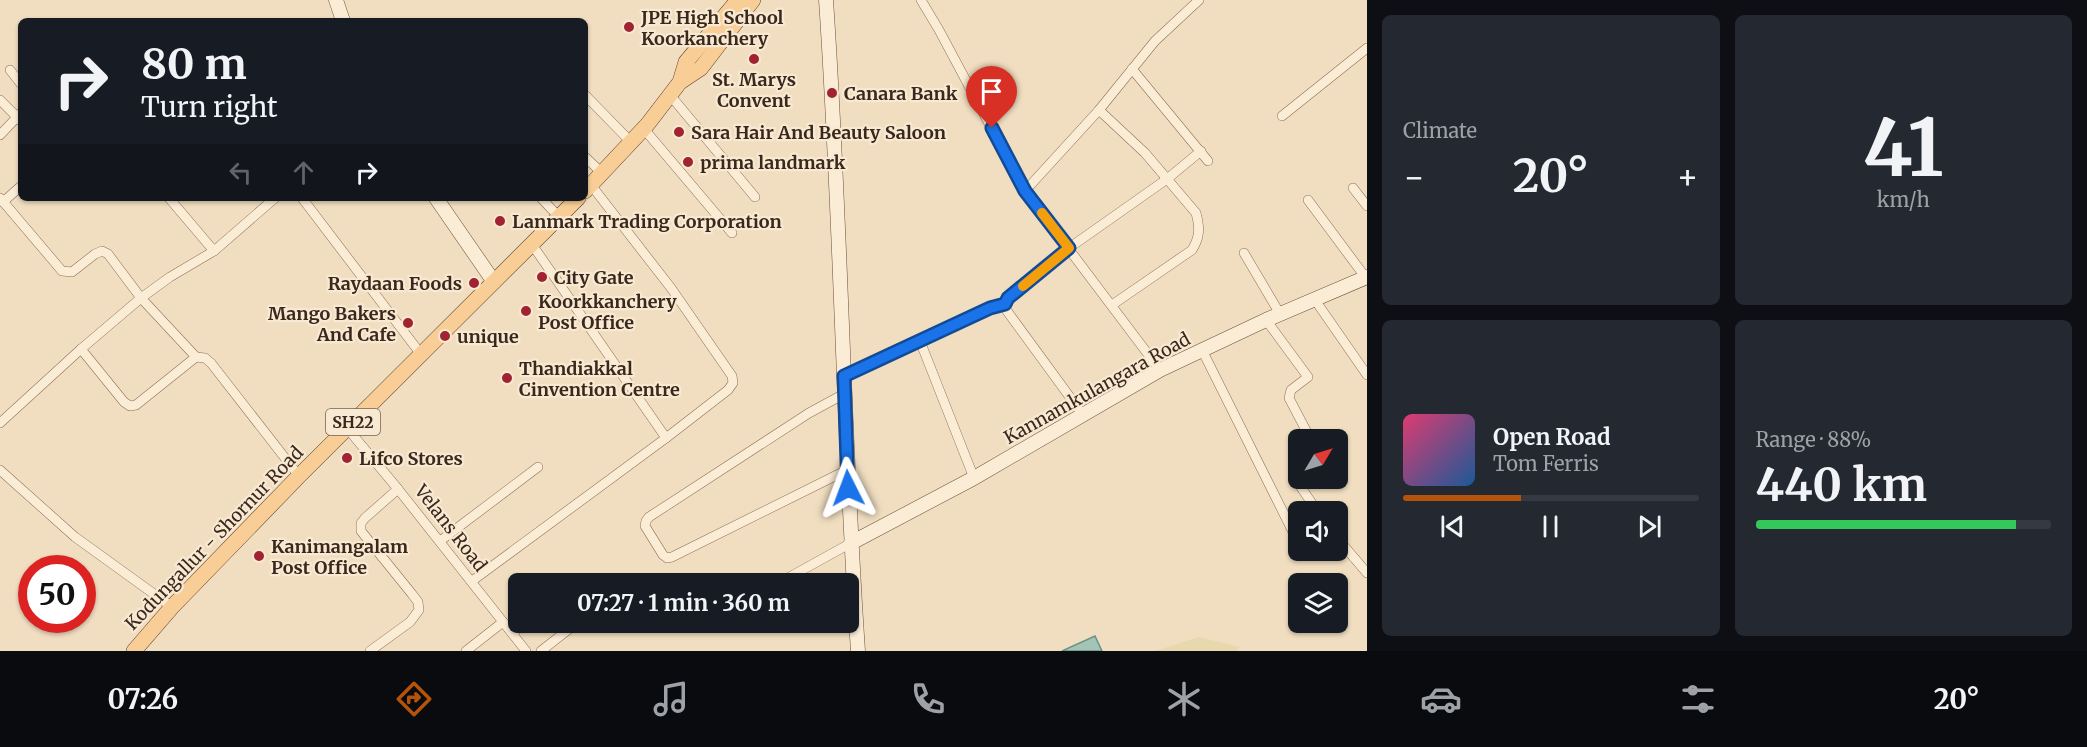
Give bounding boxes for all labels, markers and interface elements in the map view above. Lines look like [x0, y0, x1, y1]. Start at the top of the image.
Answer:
place label: JPE High School Koorkanchery [640, 6, 784, 50]
marker: JPE High School Koorkanchery [622, 20, 636, 34]
text: 80 m [141, 38, 247, 90]
icon: right [42, 42, 120, 120]
marker: St. Marys Convent [747, 52, 761, 66]
pin [966, 66, 1017, 128]
place label: St. Marys Convent [712, 68, 796, 112]
icon: arrive [975, 75, 1008, 108]
place label: Canara Bank [844, 82, 958, 105]
marker: Canara Bank [825, 86, 839, 100]
text: Turn right [141, 90, 278, 124]
text: 41 [1863, 99, 1944, 197]
text: Climate [1403, 118, 1477, 143]
place label: Sara Hair And Beauty Saloon [691, 121, 946, 144]
marker: Sara Hair And Beauty Saloon [672, 125, 686, 139]
text: 20° [1513, 148, 1589, 204]
place label: prima landmark [700, 151, 846, 174]
marker: prima landmark [681, 155, 695, 169]
icon: left [224, 156, 257, 189]
icon: ahead [287, 156, 320, 189]
icon: right [350, 156, 383, 189]
text: − [1403, 157, 1425, 198]
text: + [1676, 157, 1699, 198]
text: km/h [1877, 187, 1930, 212]
place label: Lanmark Trading Corporation [512, 210, 782, 233]
marker: Lanmark Trading Corporation [493, 214, 507, 228]
place label: City Gate [554, 266, 634, 289]
marker: City Gate [535, 270, 549, 284]
place label: Raydaan Foods [328, 272, 462, 295]
marker: Raydaan Foods [467, 276, 481, 290]
place label: Koorkkanchery Post Office [538, 290, 677, 334]
place label: Mango Bakers And Cafe [268, 302, 396, 346]
marker: Koorkkanchery Post Office [519, 304, 533, 318]
marker: Mango Bakers And Cafe [401, 316, 415, 330]
place label: unique [457, 325, 519, 348]
street label: Kannamkulangara Road [1000, 327, 1194, 449]
marker: unique [438, 329, 452, 343]
place label: Thandiakkal Cinvention Centre [519, 357, 680, 401]
marker: Thandiakkal Cinvention Centre [500, 371, 514, 385]
road number: SH22 [326, 409, 380, 435]
text: Open Road [1493, 423, 1611, 451]
text: Range · 88% [1756, 427, 1871, 452]
north arrow [1288, 429, 1348, 489]
map controls [1288, 429, 1348, 633]
street label: Kodungallur - Shornur Road [120, 441, 308, 635]
place label: Lifco Stores [359, 447, 463, 470]
marker: Lifco Stores [340, 451, 354, 465]
text: Tom Ferris [1493, 451, 1599, 476]
position arrow [816, 456, 880, 520]
text: 440 km [1756, 457, 1927, 513]
street label: Velans Road [409, 479, 492, 576]
button: sound [1288, 501, 1348, 561]
icon: previous [1436, 510, 1469, 543]
icon: pause [1534, 510, 1567, 543]
icon: next [1633, 510, 1666, 543]
place label: Kanimangalam Post Office [271, 535, 408, 579]
marker: Kanimangalam Post Office [252, 549, 266, 563]
speed limit sign: 50 [18, 555, 96, 633]
button: layers [1288, 573, 1348, 633]
text: 07:27 · 1 min · 360 m [577, 589, 790, 617]
icon: directions [393, 678, 435, 720]
icon: music [650, 678, 692, 720]
icon: phone [907, 678, 949, 720]
icon: climate [1163, 678, 1205, 720]
icon: car [1420, 678, 1462, 720]
icon: filters [1677, 678, 1719, 720]
text: 07:26 [107, 682, 178, 716]
text: 20° [1934, 682, 1980, 716]

